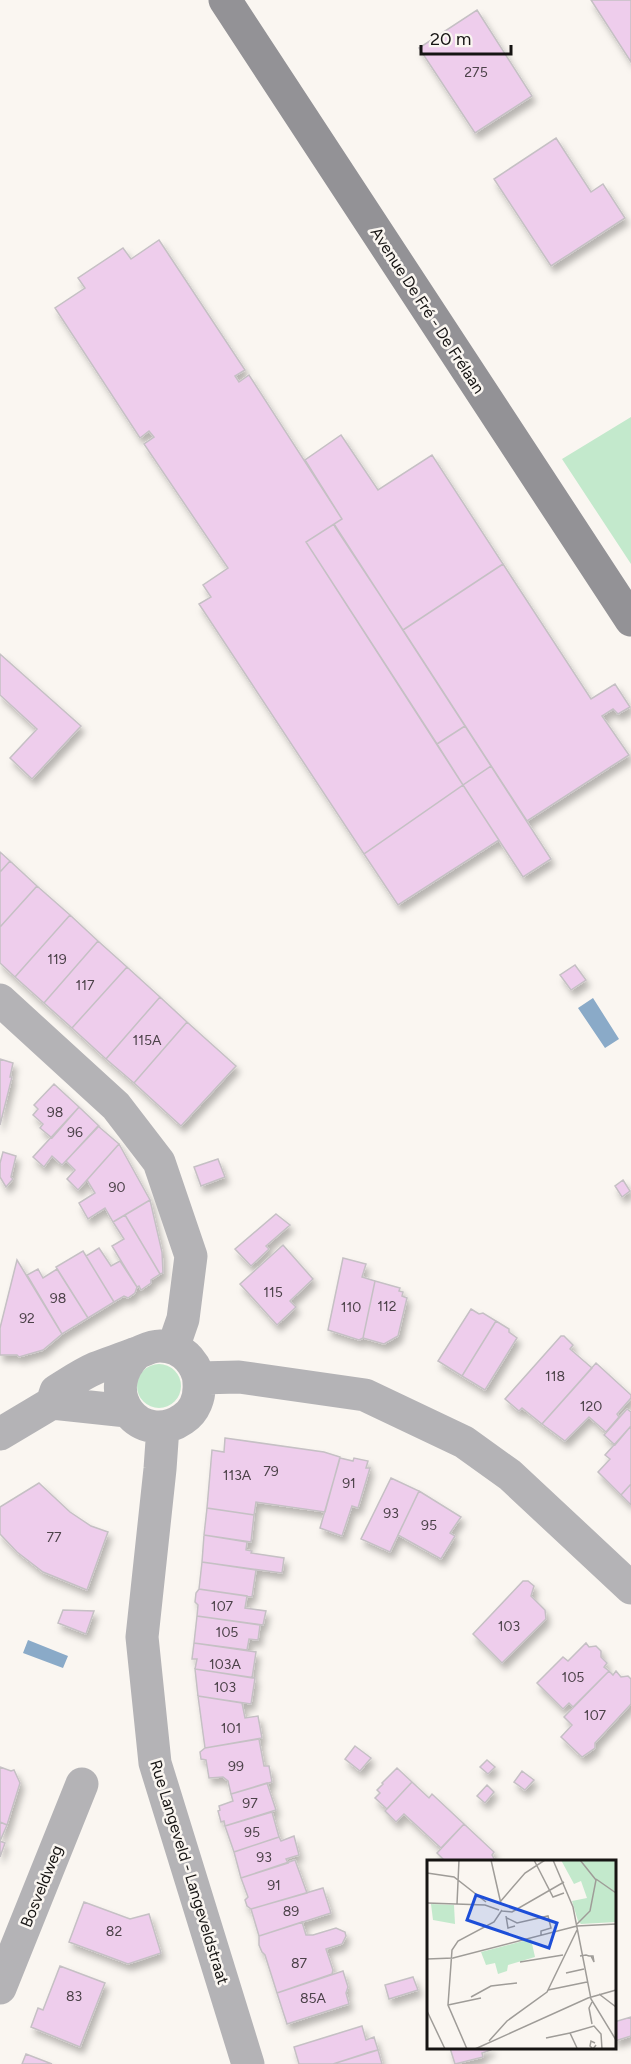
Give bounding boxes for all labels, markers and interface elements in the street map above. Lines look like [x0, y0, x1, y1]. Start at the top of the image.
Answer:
scale bar [421, 18, 511, 56]
text: 20 m [430, 28, 471, 50]
house number: 275 [464, 64, 488, 81]
street label: Avenue De Fré - De Frélaan [367, 224, 488, 397]
house number: 119 [47, 951, 67, 968]
house number: 117 [75, 977, 95, 994]
house number: 115A [132, 1032, 162, 1049]
house number: 98 [47, 1104, 63, 1121]
house number: 96 [67, 1124, 83, 1141]
house number: 90 [109, 1179, 125, 1196]
house number: 115 [263, 1284, 283, 1301]
house number: 98 [50, 1290, 66, 1307]
house number: 112 [377, 1298, 397, 1315]
house number: 110 [341, 1299, 361, 1316]
house number: 92 [19, 1310, 35, 1327]
house number: 118 [545, 1368, 565, 1385]
house number: 120 [580, 1398, 602, 1415]
house number: 79 [263, 1463, 279, 1480]
house number: 113A [223, 1467, 252, 1484]
house number: 91 [342, 1475, 356, 1492]
house number: 93 [383, 1505, 399, 1522]
house number: 95 [421, 1517, 437, 1534]
house number: 77 [46, 1529, 62, 1546]
house number: 107 [211, 1598, 234, 1615]
house number: 103 [498, 1618, 520, 1635]
house number: 105 [216, 1624, 238, 1641]
house number: 103A [209, 1656, 241, 1673]
house number: 105 [562, 1669, 584, 1686]
house number: 103 [214, 1679, 236, 1696]
house number: 107 [584, 1707, 607, 1724]
house number: 101 [221, 1720, 241, 1737]
street label: Rue Langeveld - Langeveldstraat [146, 1758, 233, 1987]
house number: 99 [228, 1758, 244, 1775]
house number: 97 [242, 1795, 258, 1812]
house number: 95 [244, 1824, 260, 1841]
street label: Bosveldweg [16, 1842, 67, 1930]
house number: 93 [256, 1849, 272, 1866]
inset map [427, 1860, 616, 2049]
house number: 91 [267, 1877, 281, 1894]
house number: 89 [283, 1903, 299, 1920]
house number: 82 [106, 1923, 122, 1940]
house number: 87 [291, 1955, 308, 1972]
house number: 83 [66, 1988, 82, 2005]
house number: 85A [300, 1990, 327, 2007]

